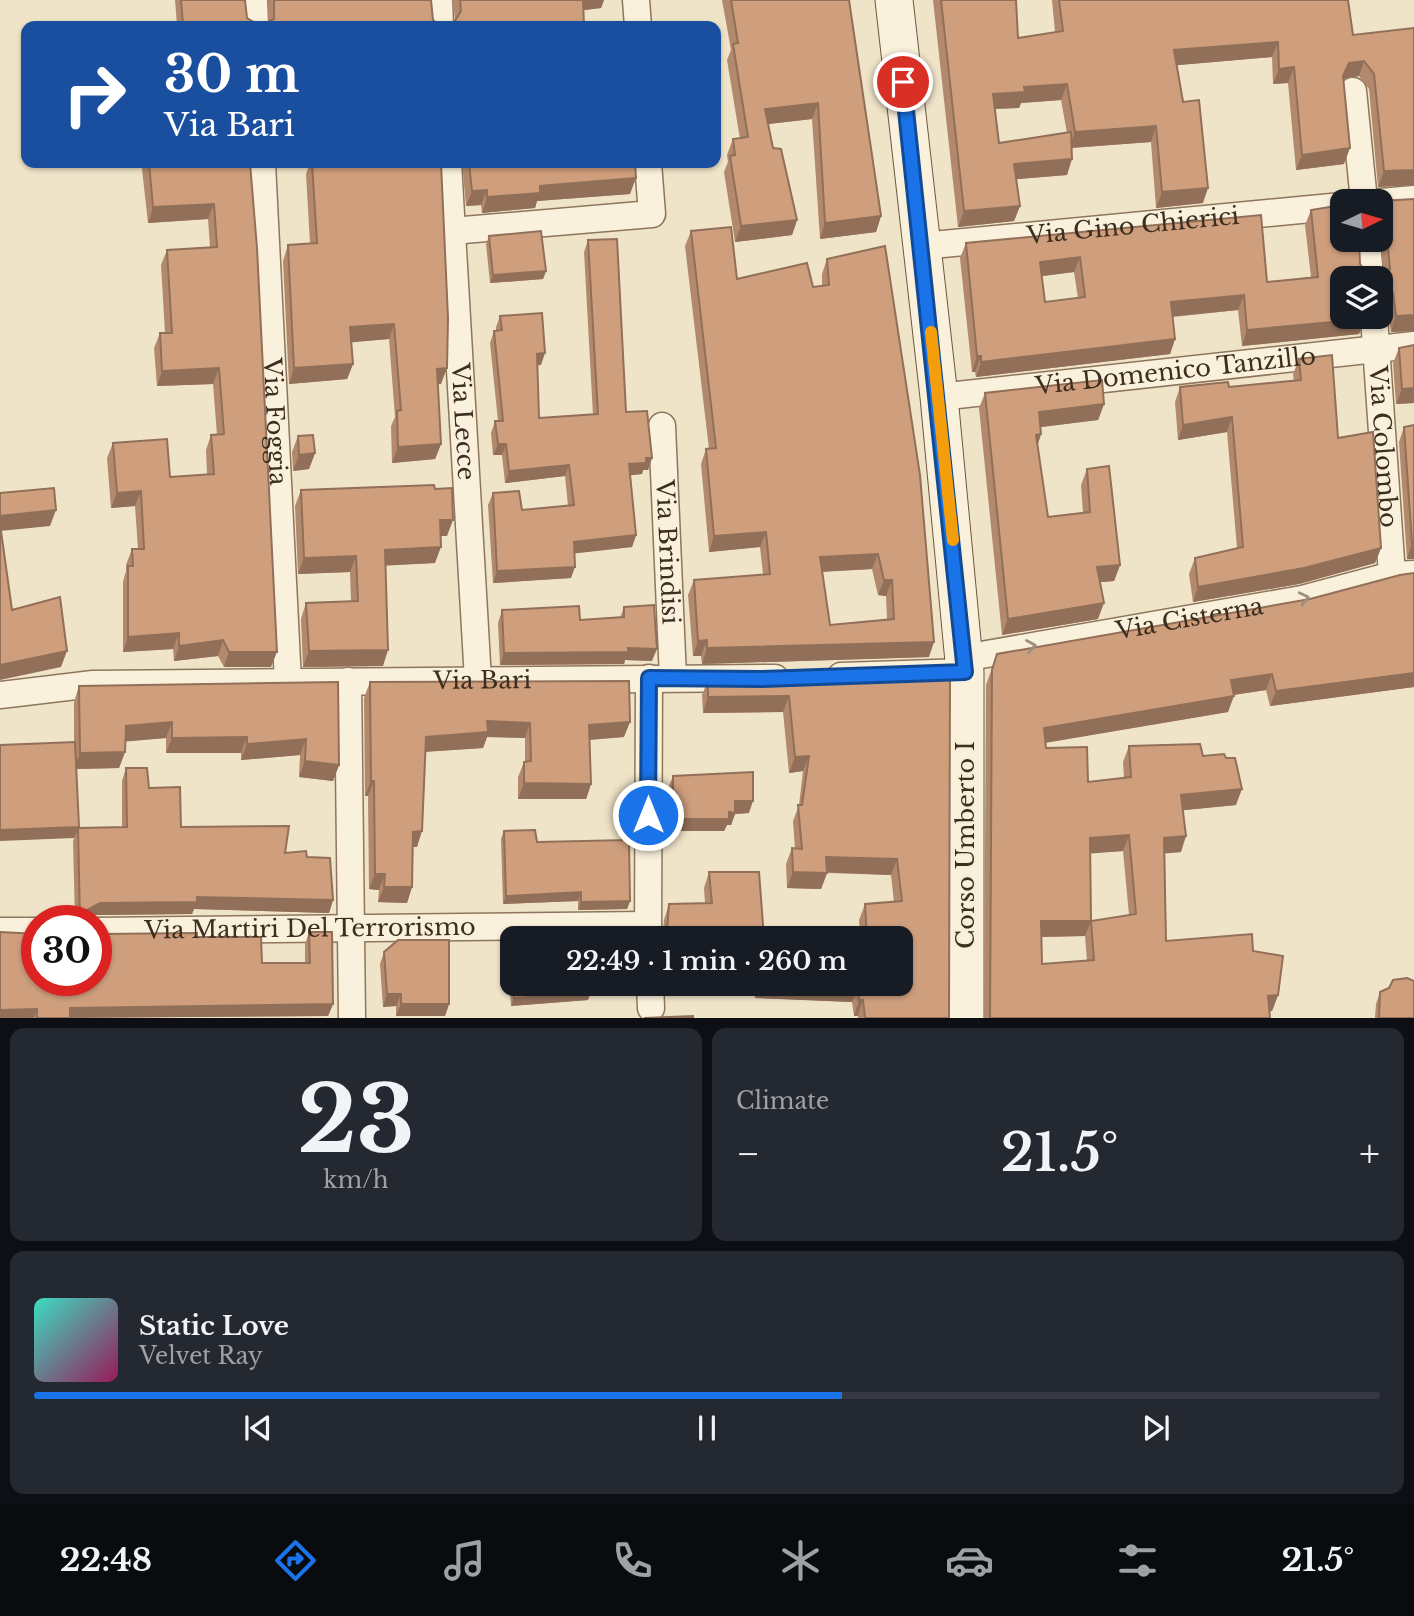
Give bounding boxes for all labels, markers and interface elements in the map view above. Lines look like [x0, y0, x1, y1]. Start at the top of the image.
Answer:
text: 30 m [164, 44, 299, 105]
icon: right [49, 49, 140, 140]
pin [873, 52, 933, 112]
icon: arrive [884, 63, 922, 101]
text: Via Bari [164, 105, 295, 145]
north arrow [1330, 189, 1393, 252]
map controls [1330, 189, 1393, 329]
street label: Via Gino Chierici [1024, 201, 1241, 250]
button: layers [1330, 266, 1393, 329]
street label: Via Domenico Tanzillo [1033, 341, 1317, 400]
street label: Via Foggia [258, 356, 293, 487]
street label: Via Lecce [446, 361, 481, 481]
street label: Via Colombo [1363, 364, 1404, 529]
street label: Via Brindisi [650, 478, 686, 625]
street label: Via Cisterna [1113, 591, 1266, 645]
one-way arrow [1298, 592, 1310, 607]
one-way arrow [1026, 639, 1037, 654]
street label: Via Bari [432, 665, 532, 695]
street label: Corso Umberto I [951, 741, 980, 949]
position arrow [611, 778, 685, 852]
speed limit sign: 30 [21, 905, 112, 996]
street label: Via Martiri Del Terrorismo [143, 912, 476, 944]
text: 22:49 · 1 min · 260 m [566, 945, 847, 977]
text: 23 [297, 1064, 415, 1177]
text: Climate [736, 1087, 829, 1115]
text: 21.5° [1001, 1121, 1118, 1185]
text: − [736, 1130, 760, 1177]
text: + [1359, 1130, 1380, 1177]
text: km/h [323, 1166, 389, 1194]
text: Static Love [139, 1310, 289, 1342]
text: Velvet Ray [139, 1342, 263, 1370]
icon: previous [239, 1409, 277, 1447]
icon: pause [688, 1409, 726, 1447]
icon: next [1137, 1409, 1175, 1447]
icon: directions [271, 1536, 320, 1585]
icon: music [440, 1536, 489, 1585]
icon: phone [608, 1536, 657, 1585]
icon: climate [776, 1536, 825, 1585]
icon: car [945, 1536, 994, 1585]
icon: filters [1113, 1536, 1162, 1585]
text: 22:48 [60, 1540, 152, 1580]
text: 21.5° [1281, 1540, 1354, 1580]

